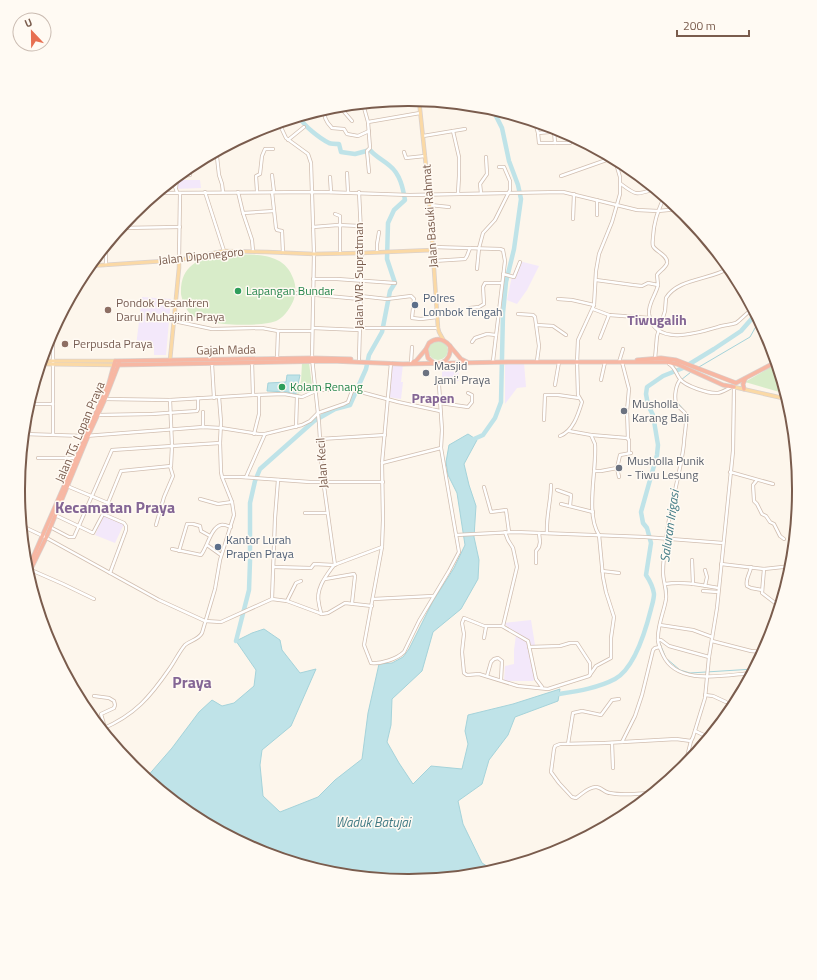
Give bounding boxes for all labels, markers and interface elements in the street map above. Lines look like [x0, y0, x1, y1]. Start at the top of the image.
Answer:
north arrow [12, 12, 52, 52]
scale bar [677, 12, 749, 38]
text: U [22, 14, 35, 31]
text: 200 m [683, 16, 716, 35]
street label: Jalan Basuki Rahmat [416, 163, 443, 268]
street label: Jalan WR. Supratman [349, 223, 368, 329]
street label: Jalan Diponegoro [157, 242, 245, 269]
place label: Lapangan Bundar [246, 281, 335, 300]
marker: Lapangan Bundar [233, 286, 243, 296]
place label: Polres Lombok Tengah [423, 288, 502, 321]
place label: Pondok Pesantren Darul Muhajirin Praya [116, 293, 225, 326]
marker: Polres Lombok Tengah [410, 300, 420, 310]
marker: Pondok Pesantren Darul Muhajirin Praya [103, 305, 113, 315]
district label: Tiwugalih [627, 309, 687, 330]
place label: Perpusda Praya [73, 334, 152, 353]
marker: Perpusda Praya [60, 339, 70, 349]
street label: Gajah Mada [196, 339, 256, 360]
place label: Masjid Jami' Praya [434, 356, 490, 389]
marker: Masjid Jami' Praya [421, 368, 431, 378]
place label: Kolam Renang [290, 377, 363, 396]
street label: Jalan TG. Lopan Praya [50, 378, 109, 485]
marker: Kolam Renang [277, 382, 287, 392]
district label: Prapen [411, 387, 455, 408]
place label: Musholla Karang Bali [632, 394, 689, 427]
marker: Musholla Karang Bali [619, 406, 629, 416]
street label: Jalan Kecil [310, 437, 333, 489]
place label: Musholla Punik - Tiwu Lesung [627, 451, 705, 484]
marker: Musholla Punik - Tiwu Lesung [614, 463, 624, 473]
water label: Saluran Irigasi [654, 487, 684, 563]
district label: Kecamatan Praya [55, 495, 175, 519]
place label: Kantor Lurah Prapen Praya [226, 530, 294, 563]
marker: Kantor Lurah Prapen Praya [213, 542, 223, 552]
district label: Praya [172, 670, 212, 694]
water label: Waduk Batujai [335, 812, 412, 832]

